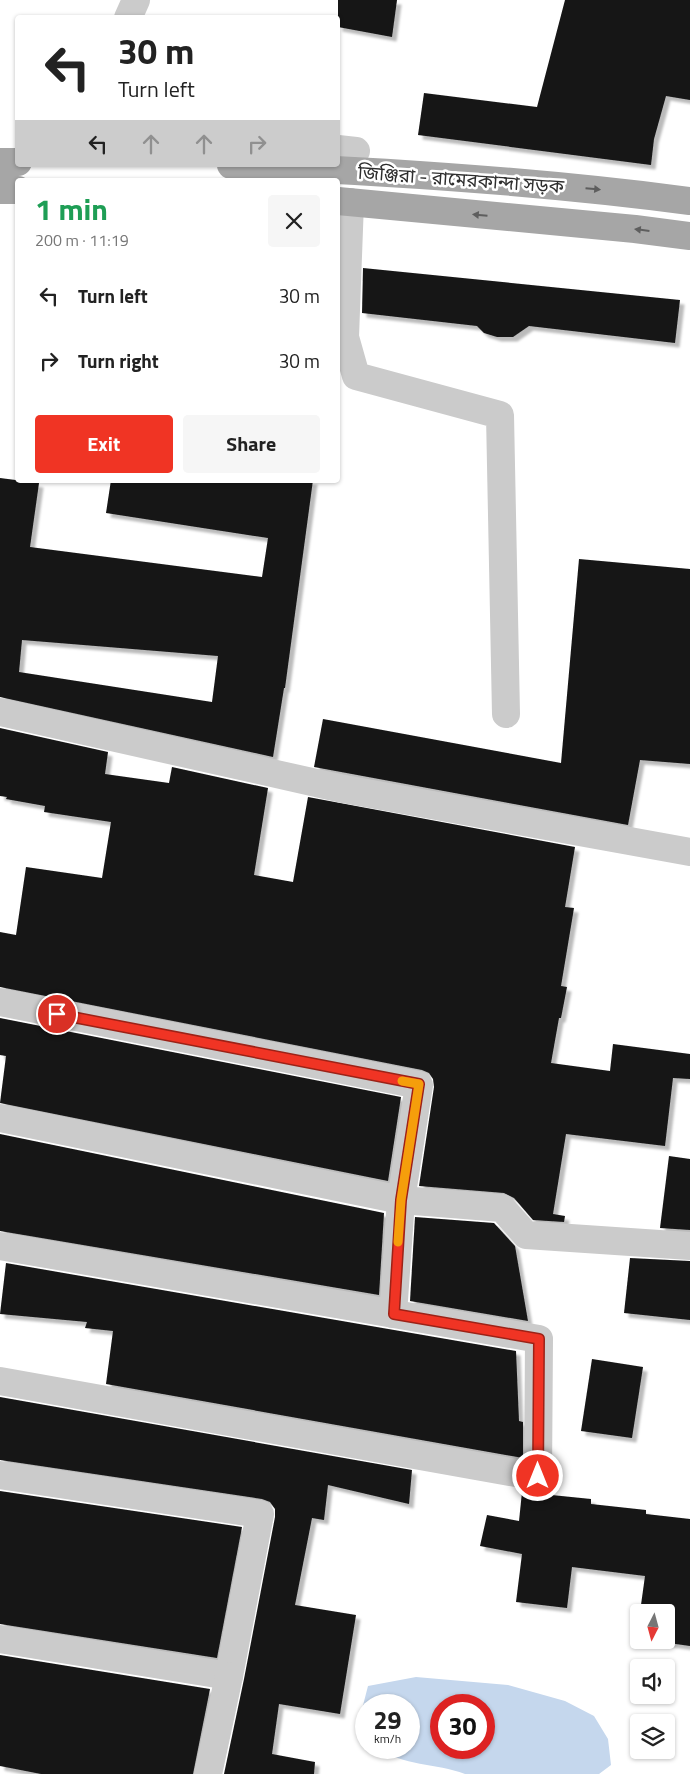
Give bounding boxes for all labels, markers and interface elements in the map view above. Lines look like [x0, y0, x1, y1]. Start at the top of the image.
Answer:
text: 30 m [118, 24, 194, 78]
icon: left [35, 35, 100, 100]
text: Turn left [118, 72, 195, 106]
icon: left [84, 130, 112, 158]
icon: ahead [137, 130, 165, 158]
icon: ahead [190, 130, 218, 158]
icon: right [243, 130, 271, 158]
street label: জিঞ্জিরা - রামেরকান্দা সড়ক [356, 157, 566, 200]
text: 1 min [35, 186, 108, 232]
one-way arrow [586, 186, 602, 194]
button: close [268, 195, 320, 247]
one-way arrow [472, 211, 488, 219]
one-way arrow [633, 226, 649, 234]
text: 200 m · 11:19 [35, 228, 129, 252]
text: Turn left [78, 281, 148, 310]
text: 30 m [279, 281, 320, 310]
icon: left [35, 282, 63, 310]
text: Turn right [78, 346, 159, 375]
text: 30 m [279, 346, 320, 375]
icon: right [35, 347, 63, 375]
button: Exit [35, 415, 173, 473]
button: Share [183, 415, 320, 473]
pin [36, 993, 78, 1035]
icon: arrive [43, 1000, 71, 1028]
position arrow [511, 1449, 563, 1501]
north arrow [630, 1604, 675, 1649]
map controls [630, 1604, 675, 1759]
button: sound [630, 1659, 675, 1704]
speed limit sign: 30 [430, 1694, 495, 1759]
text: 29 [373, 1701, 402, 1739]
button: layers [630, 1714, 675, 1759]
text: km/h [374, 1729, 401, 1748]

